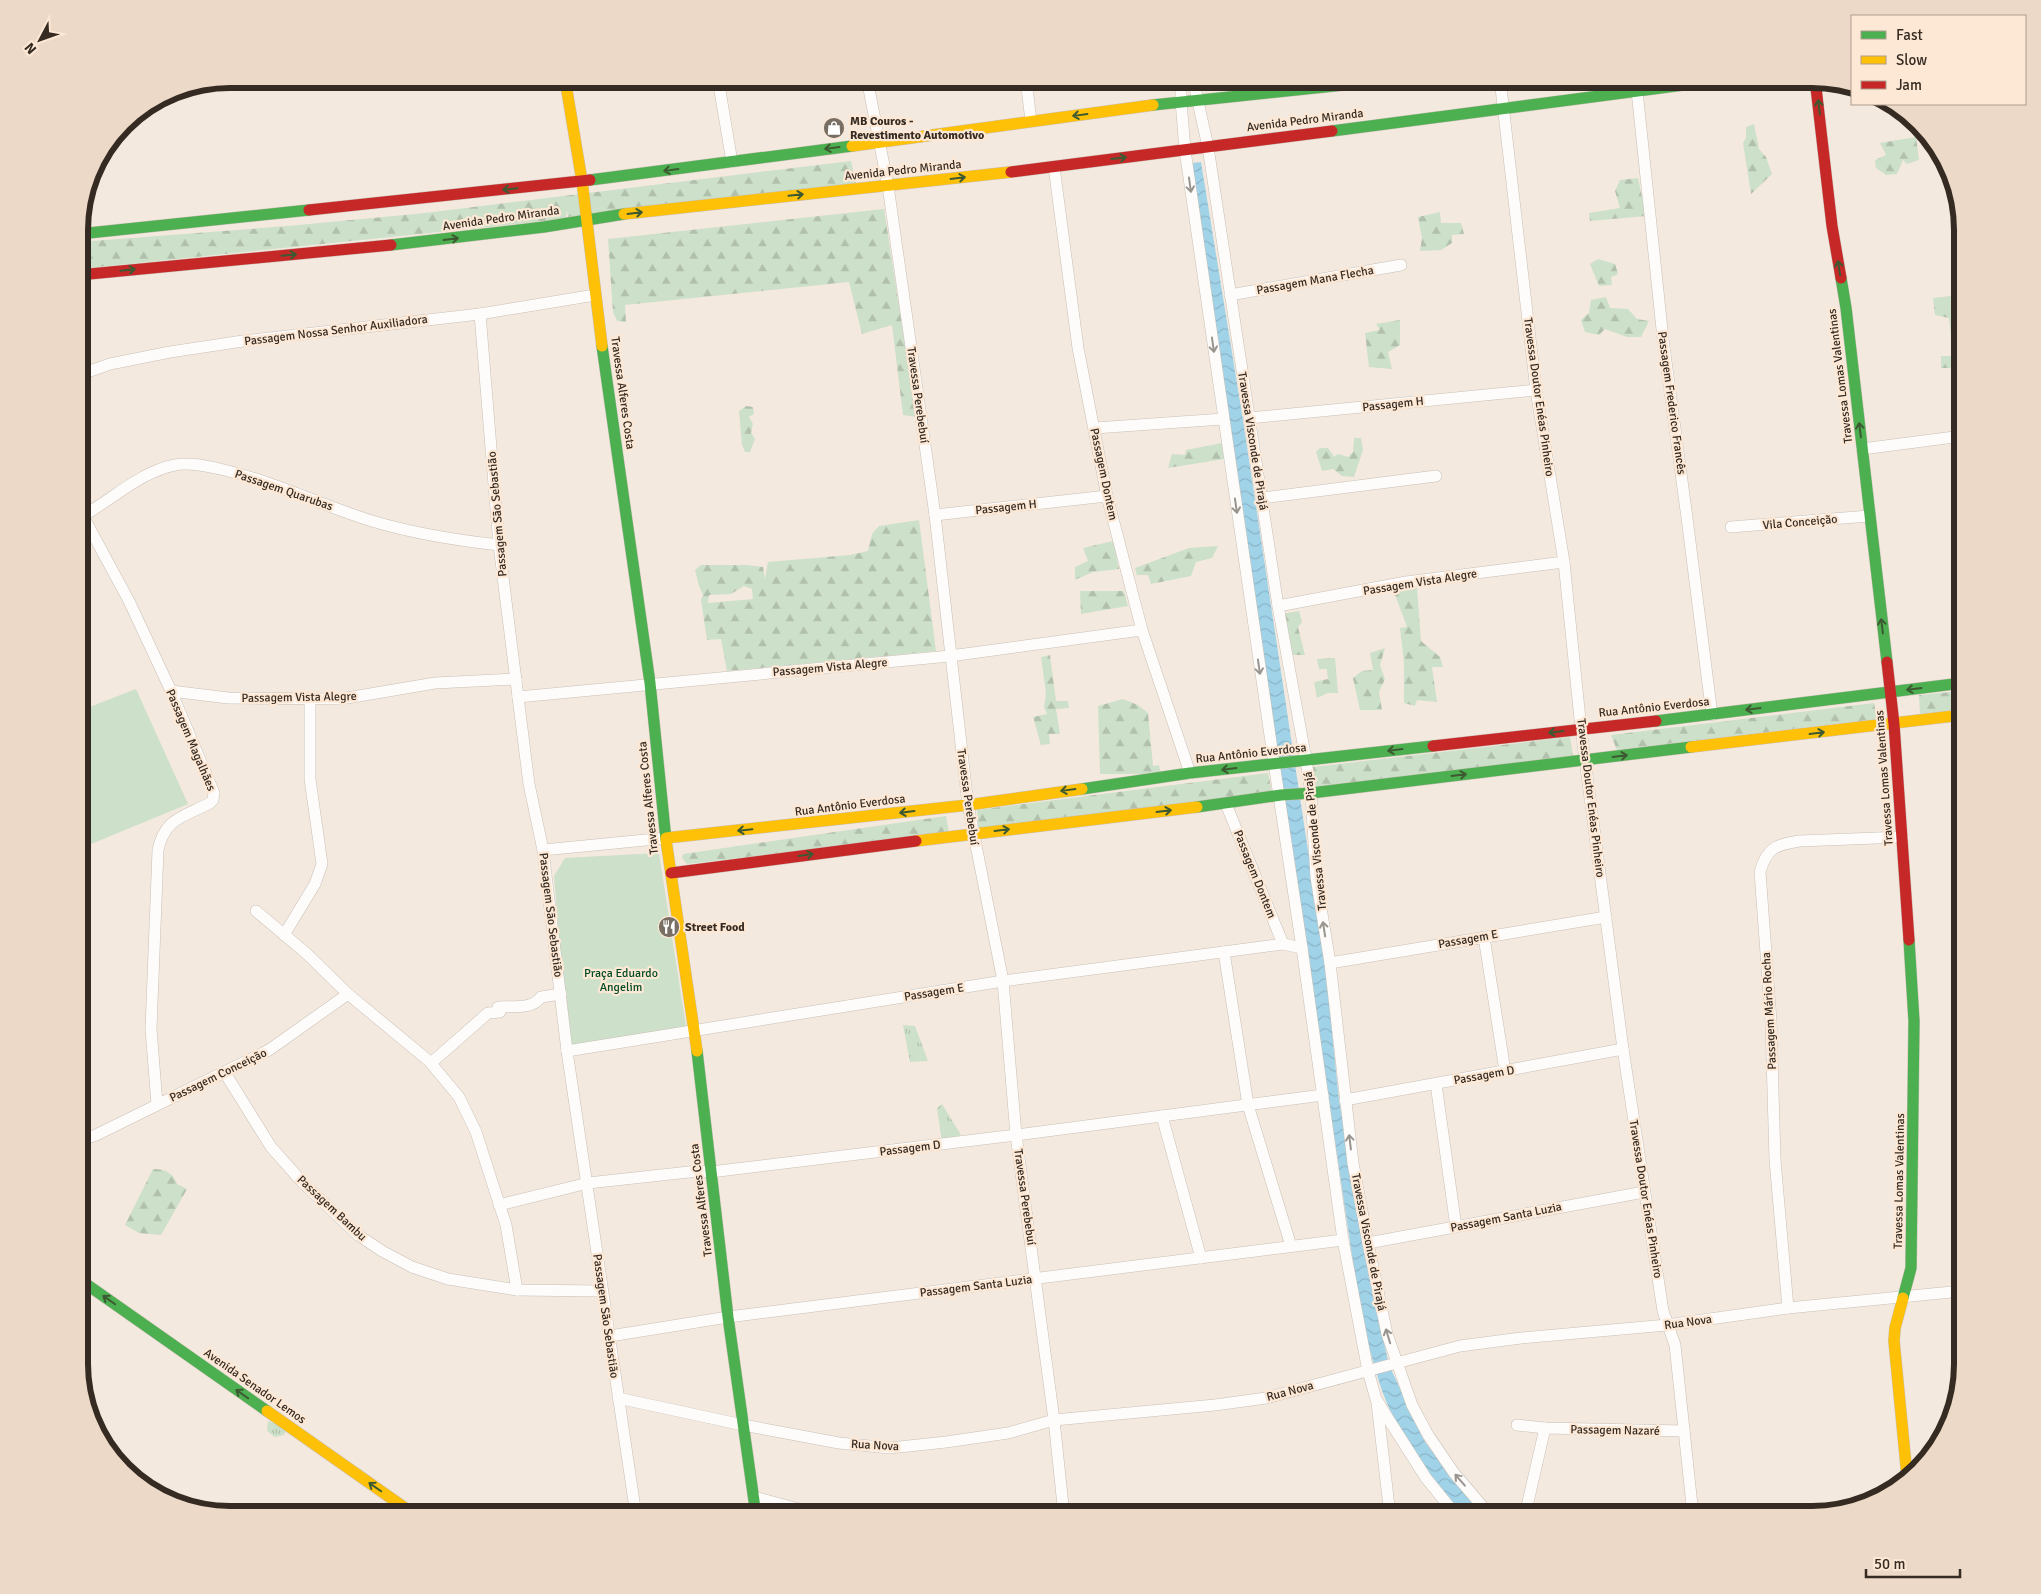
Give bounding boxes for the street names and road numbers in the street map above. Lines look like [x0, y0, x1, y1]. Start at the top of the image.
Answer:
street label: Avenida Pedro Miranda [1246, 106, 1364, 135]
street label: Avenida Pedro Miranda [844, 157, 962, 184]
street label: Avenida Pedro Miranda [442, 203, 560, 234]
street label: Passagem Mana Flecha [1255, 263, 1375, 298]
street label: Travessa Lomas Valentinas [1825, 308, 1856, 444]
street label: Passagem Nossa Senhor Auxiliadora [243, 312, 429, 349]
street label: Travessa Doutor Enéas Pinheiro [1520, 317, 1557, 477]
street label: Passagem Frederico Francês [1654, 331, 1689, 476]
street label: Travessa Alferes Costa [607, 336, 638, 450]
street label: Travessa Perebebuí [903, 346, 932, 445]
street label: Travessa Visconde de Pirajá [1234, 371, 1271, 511]
street label: Passagem H [1362, 394, 1425, 415]
street label: Passagem Dontem [1086, 427, 1121, 522]
street label: Passagem São Sebastião [485, 451, 510, 577]
street label: Passagem Quarubas [233, 467, 335, 514]
street label: Passagem H [975, 497, 1038, 518]
street label: Vila Conceição [1762, 512, 1838, 533]
street label: Passagem Vista Alegre [1362, 566, 1478, 599]
street label: Passagem Vista Alegre [772, 655, 888, 680]
street label: Passagem Magalhães [162, 687, 219, 793]
street label: Passagem Vista Alegre [241, 689, 357, 706]
street label: Rua Antônio Everdosa [1598, 694, 1710, 721]
street label: Travessa Lomas Valentinas [1872, 710, 1897, 846]
street label: Travessa Doutor Enéas Pinheiro [1573, 718, 1608, 878]
street label: Rua Antônio Everdosa [1195, 740, 1307, 767]
street label: Travessa Alferes Costa [635, 741, 662, 855]
street label: Travessa Perebebuí [953, 748, 982, 847]
street label: Travessa Visconde de Pirajá [1301, 771, 1330, 911]
street label: Rua Antônio Everdosa [794, 791, 906, 820]
street label: Passagem Dontem [1230, 828, 1279, 921]
street label: Passagem São Sebastião [535, 852, 566, 978]
street label: Passagem E [1437, 927, 1499, 952]
street label: Passagem Mário Rocha [1759, 952, 1780, 1070]
street label: Passagem E [903, 980, 965, 1005]
street label: Passagem Conceição [167, 1045, 269, 1106]
street label: Passagem D [1453, 1063, 1516, 1088]
street label: Travessa Lomas Valentinas [1891, 1113, 1908, 1249]
street label: Travessa Doutor Enéas Pinheiro [1626, 1119, 1665, 1279]
street label: Passagem D [879, 1137, 942, 1160]
street label: Travessa Alferes Costa [687, 1143, 716, 1257]
street label: Travessa Perebebuí [1010, 1148, 1039, 1247]
street label: Passagem Bambu [294, 1172, 370, 1244]
street label: Travessa Visconde de Pirajá [1348, 1172, 1389, 1312]
street label: Passagem Santa Luzia [1449, 1199, 1563, 1236]
street label: Passagem São Sebastião [589, 1253, 622, 1379]
street label: Passagem Santa Luzia [919, 1272, 1033, 1301]
street label: Rua Nova [1663, 1312, 1713, 1333]
street label: Avenida Senador Lemos [201, 1345, 309, 1427]
street label: Rua Nova [1265, 1378, 1315, 1405]
street label: Passagem Nazaré [1570, 1422, 1660, 1439]
street label: Rua Nova [851, 1437, 899, 1454]

